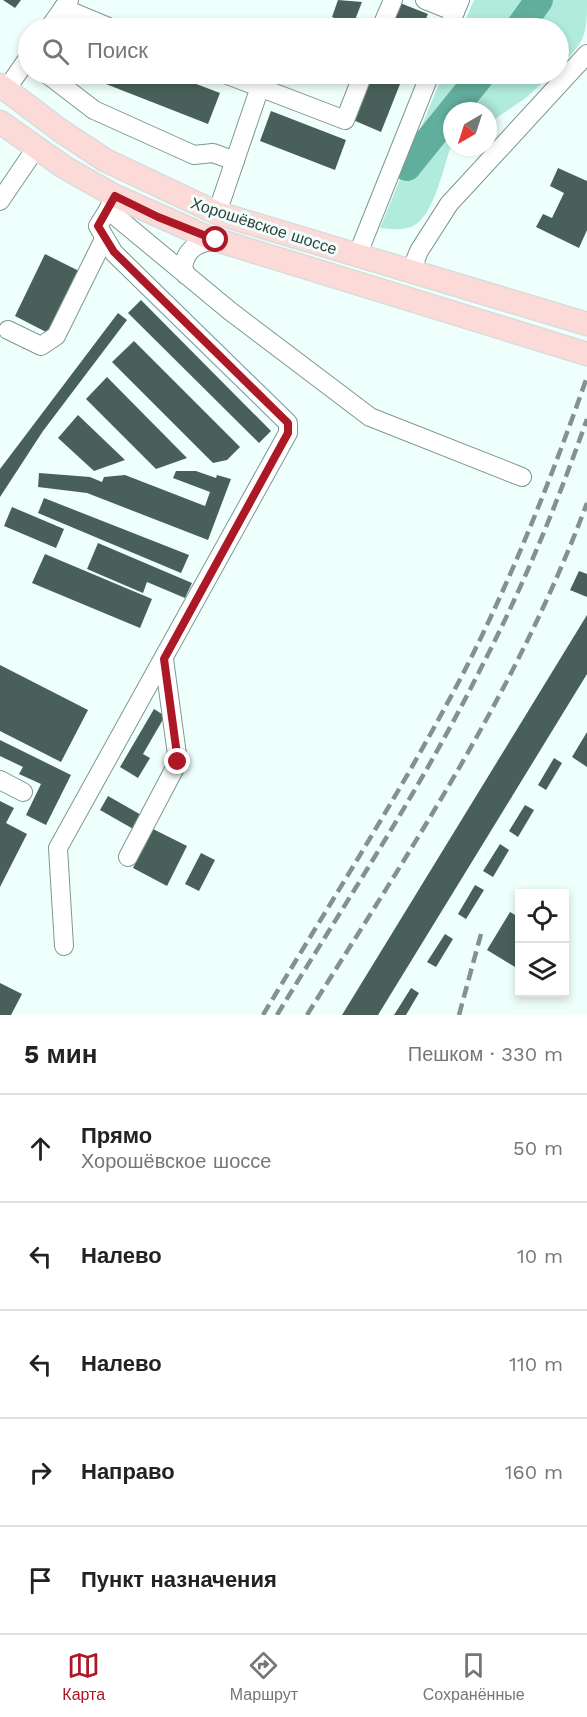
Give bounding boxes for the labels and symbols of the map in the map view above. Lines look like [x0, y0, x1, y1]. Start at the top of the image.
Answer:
north arrow [443, 102, 497, 156]
street label: Хорошёвское шоссе [189, 193, 339, 259]
route start [202, 226, 228, 252]
route end [164, 748, 190, 774]

